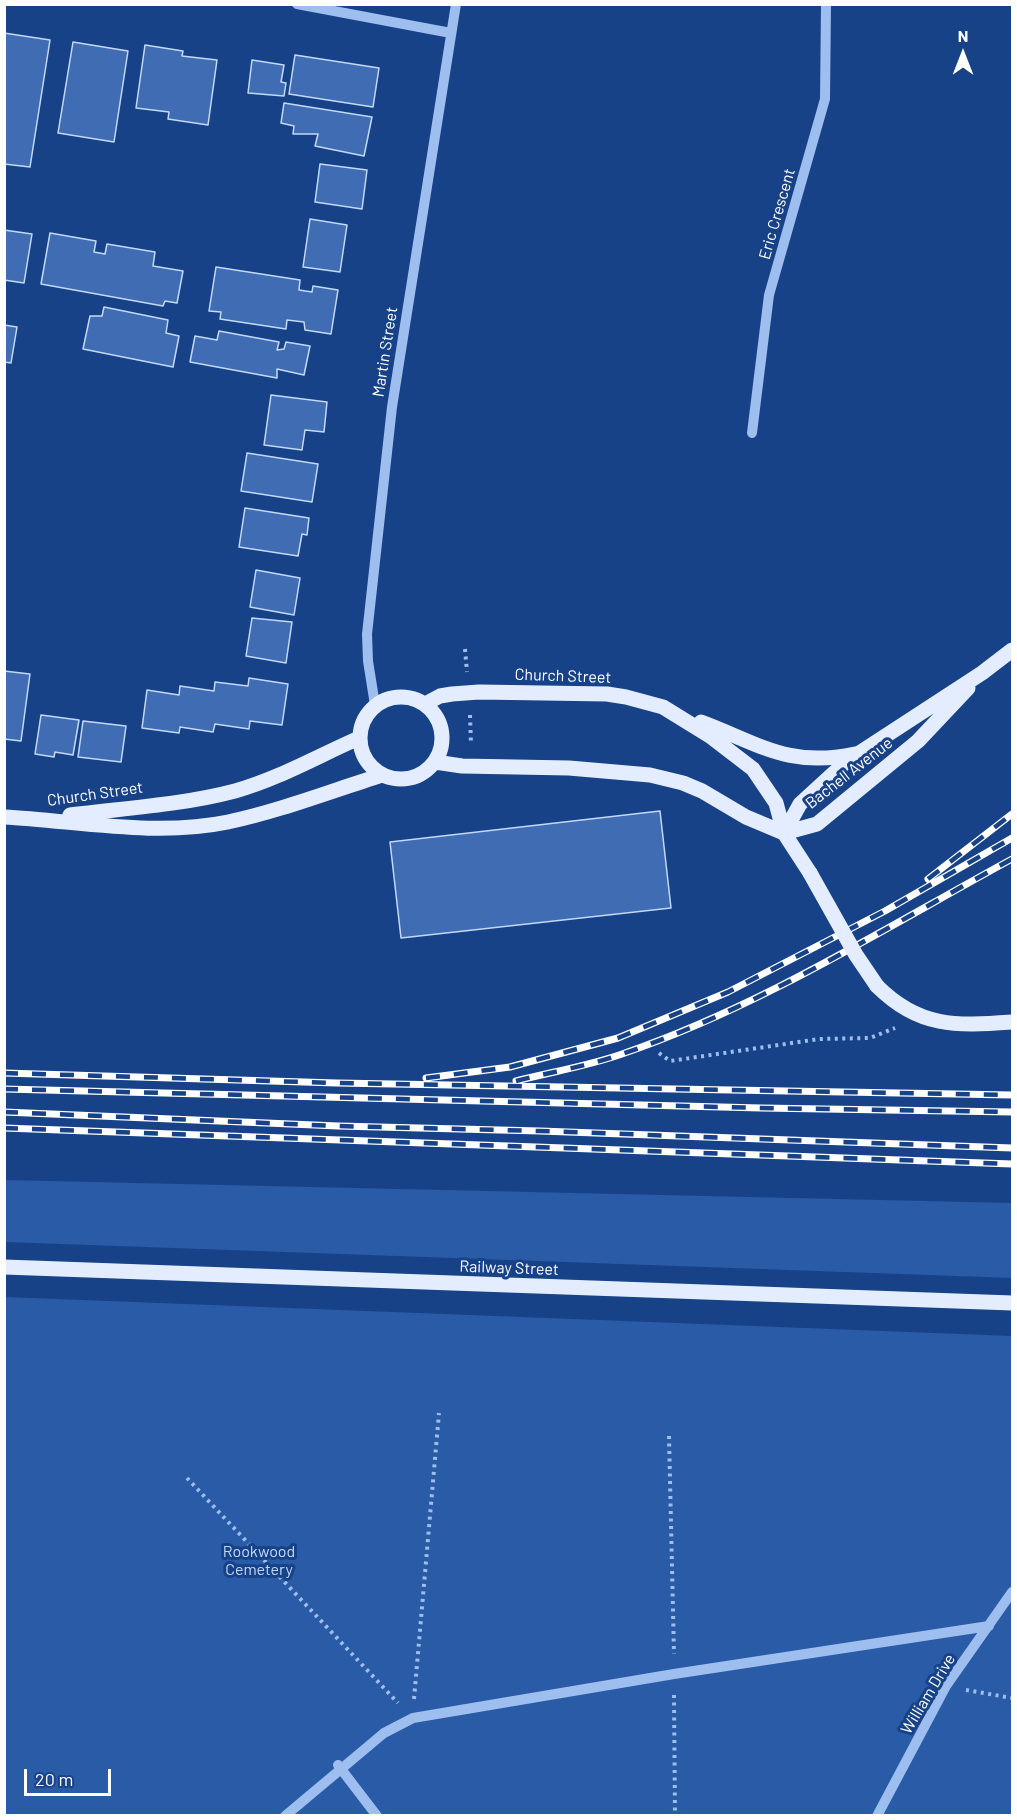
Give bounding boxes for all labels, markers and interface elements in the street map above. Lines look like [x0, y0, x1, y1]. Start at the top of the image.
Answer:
north arrow [933, 24, 993, 84]
text: N [958, 26, 968, 45]
street label: Eric Crescent [755, 166, 799, 262]
street label: Martin Street [368, 306, 402, 398]
street label: Church Street [514, 665, 612, 687]
street label: Bachell Avenue [802, 733, 896, 813]
street label: Church Street [46, 778, 144, 810]
street label: Railway Street [459, 1257, 559, 1279]
park label: Rookwood Cemetery [223, 1542, 295, 1580]
street label: William Drive [897, 1651, 959, 1737]
scale bar [27, 1757, 114, 1795]
text: 20 m [35, 1768, 73, 1790]

